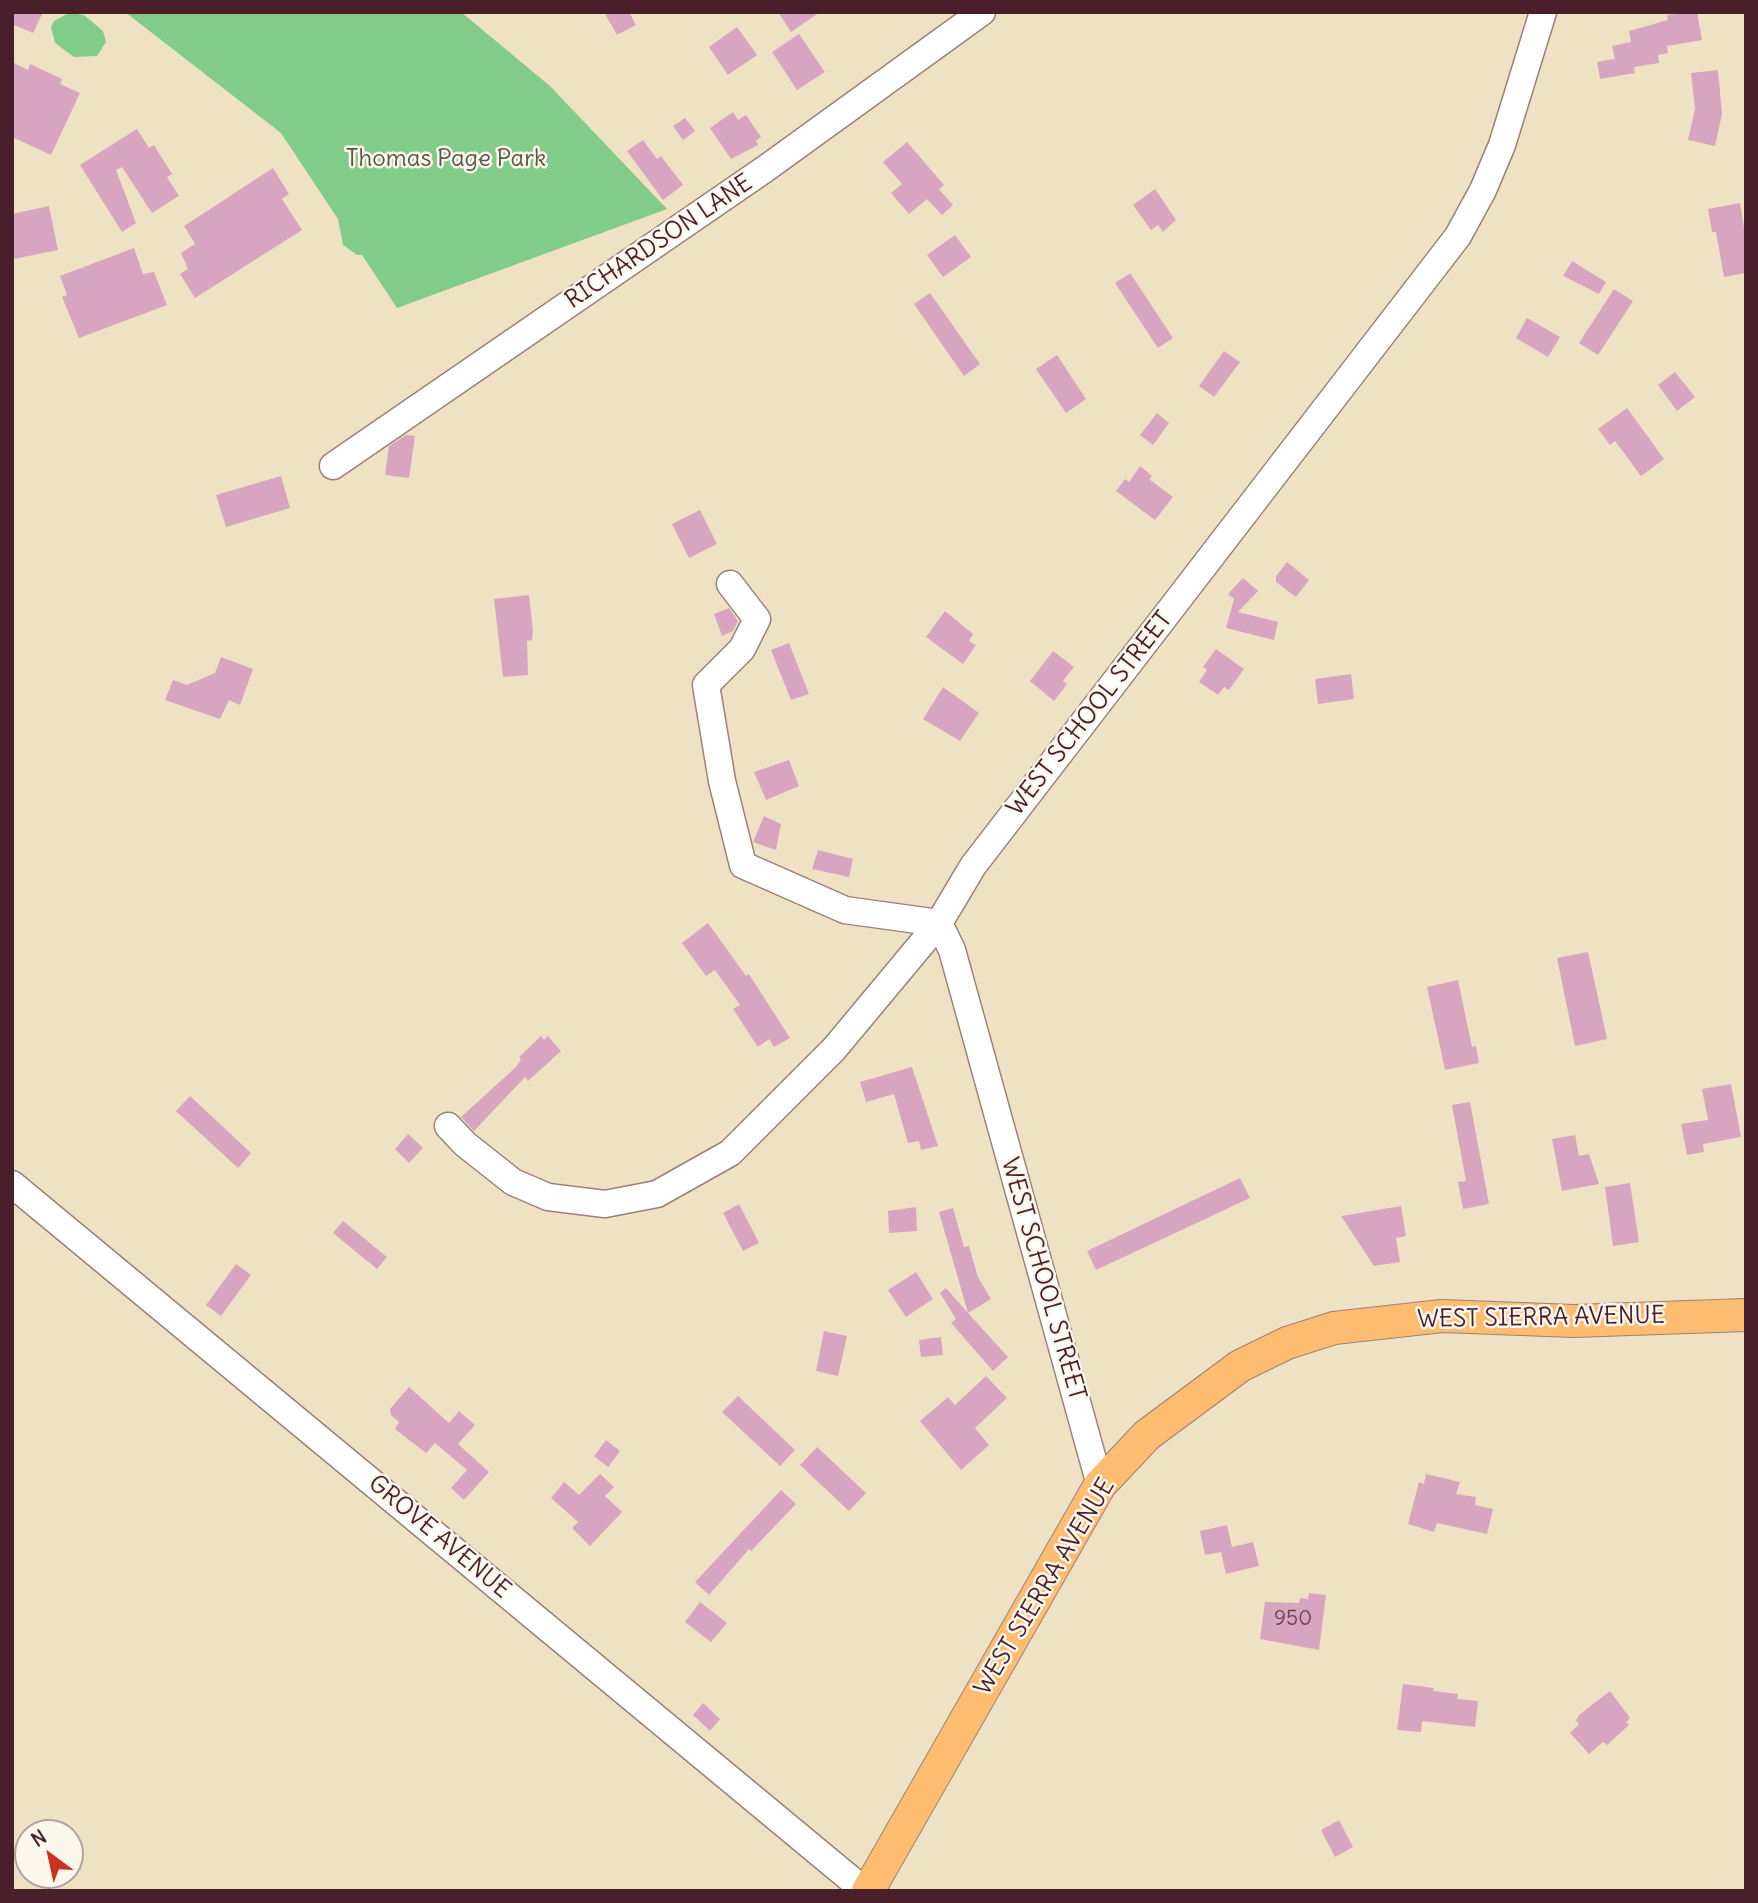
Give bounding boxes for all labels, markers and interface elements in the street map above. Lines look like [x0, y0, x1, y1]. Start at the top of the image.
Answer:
park label: Thomas Page Park [346, 145, 546, 173]
street label: RICHARDSON LANE [560, 169, 758, 315]
street label: WEST SCHOOL STREET [1001, 606, 1179, 822]
street label: WEST SCHOOL STREET [995, 1154, 1091, 1404]
street label: WEST SIERRA AVENUE [1417, 1301, 1665, 1335]
street label: GROVE AVENUE [362, 1469, 516, 1605]
street label: WEST SIERRA AVENUE [969, 1473, 1121, 1701]
house number: 950 [1274, 1606, 1312, 1632]
north arrow [14, 1819, 84, 1889]
text: N [27, 1824, 51, 1852]

